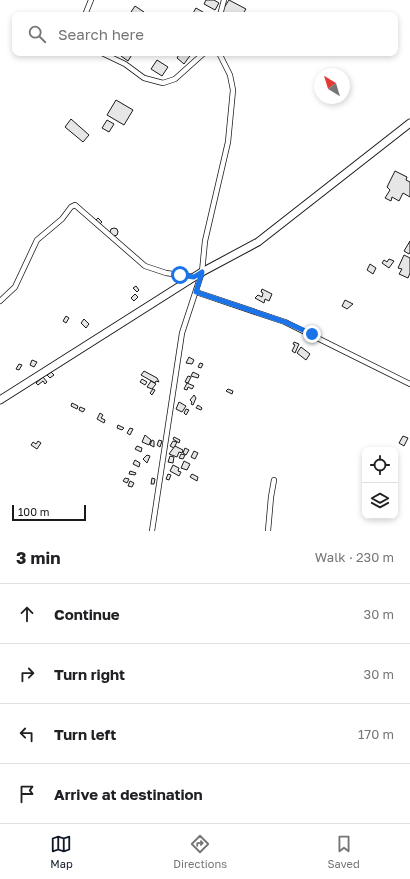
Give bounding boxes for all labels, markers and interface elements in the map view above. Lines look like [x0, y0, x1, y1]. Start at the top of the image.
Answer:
search box [12, 12, 398, 56]
icon: search [26, 23, 48, 45]
text: Search here [58, 25, 144, 43]
north arrow [314, 68, 350, 104]
route start [171, 266, 189, 284]
route end [303, 325, 321, 343]
map controls [362, 447, 398, 519]
button: locate [362, 447, 398, 483]
button: layers [362, 483, 398, 519]
scale bar [12, 503, 86, 522]
text: 100 m [18, 505, 49, 518]
text: 3 min [16, 547, 60, 568]
text: Walk · 230 m [315, 549, 394, 565]
icon: ahead [16, 603, 38, 625]
text: Continue [54, 605, 120, 623]
text: 30 m [364, 606, 394, 622]
icon: right [16, 663, 38, 685]
text: Turn right [54, 665, 125, 683]
text: 30 m [364, 666, 394, 682]
icon: left [16, 723, 38, 745]
text: Turn left [54, 725, 116, 743]
text: 170 m [358, 726, 394, 742]
icon: arrive [16, 783, 38, 805]
text: Arrive at destination [54, 785, 203, 803]
tab: Map [50, 833, 73, 870]
tab: Directions [173, 833, 227, 870]
tab: Saved [328, 833, 360, 870]

